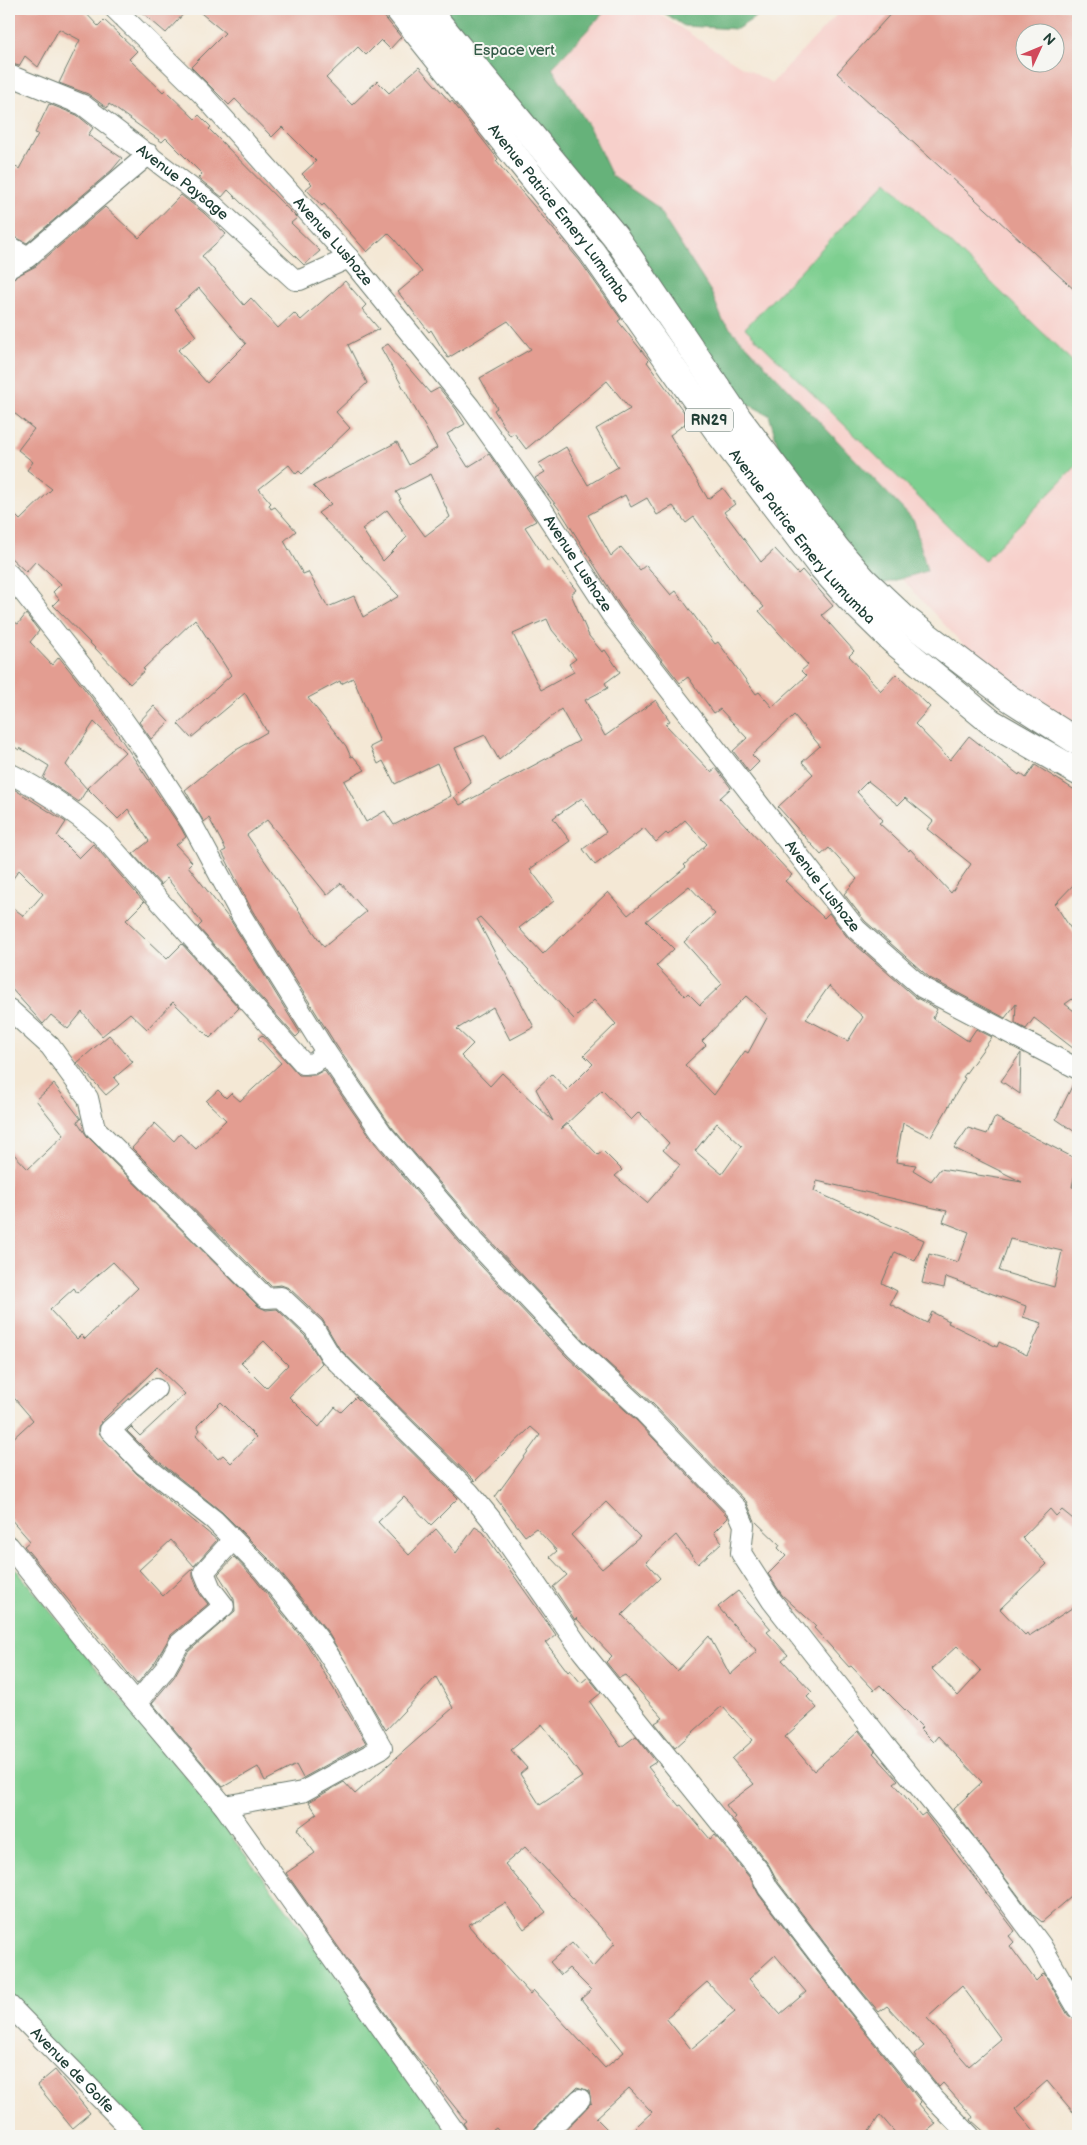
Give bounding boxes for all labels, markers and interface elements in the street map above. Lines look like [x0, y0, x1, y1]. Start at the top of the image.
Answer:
north arrow [1014, 22, 1064, 72]
text: N [1039, 30, 1059, 49]
park label: Espace vert [473, 41, 555, 60]
street label: Avenue Patrice Emery Lumumba [484, 120, 633, 306]
street label: Avenue Paysage [133, 141, 233, 225]
street label: Avenue Lushoze [289, 193, 377, 290]
road number: RN29 [685, 408, 733, 432]
street label: Avenue Patrice Emery Lumumba [725, 446, 879, 628]
street label: Avenue Lushoze [539, 512, 616, 616]
street label: Avenue Lushoze [781, 837, 864, 936]
street label: Avenue de Golfe [26, 2024, 118, 2117]

